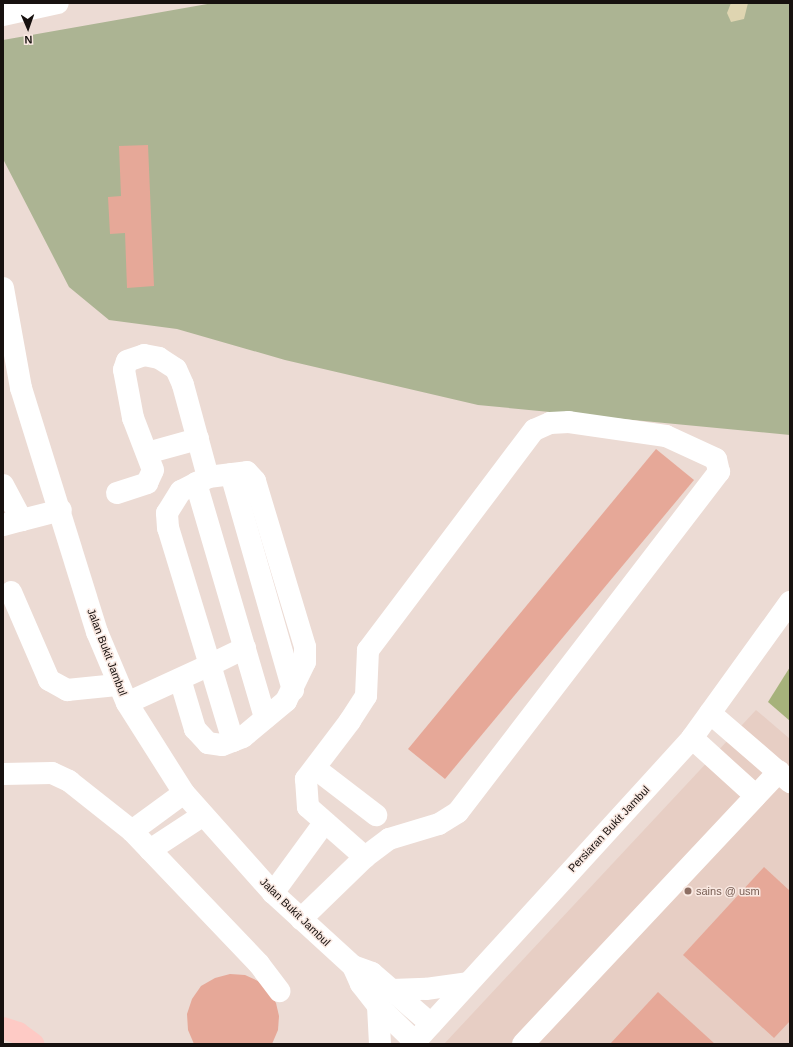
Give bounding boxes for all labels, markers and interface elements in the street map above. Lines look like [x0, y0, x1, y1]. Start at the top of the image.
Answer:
north arrow [8, 8, 48, 48]
text: N [24, 34, 33, 46]
street label: Jalan Bukit Jambul [84, 607, 130, 697]
street label: Persiaran Bukit Jambul [566, 783, 652, 875]
street label: Jalan Bukit Jambul [257, 875, 333, 949]
place label: sains @ usm [696, 884, 760, 898]
marker: sains @ usm [683, 886, 693, 896]

